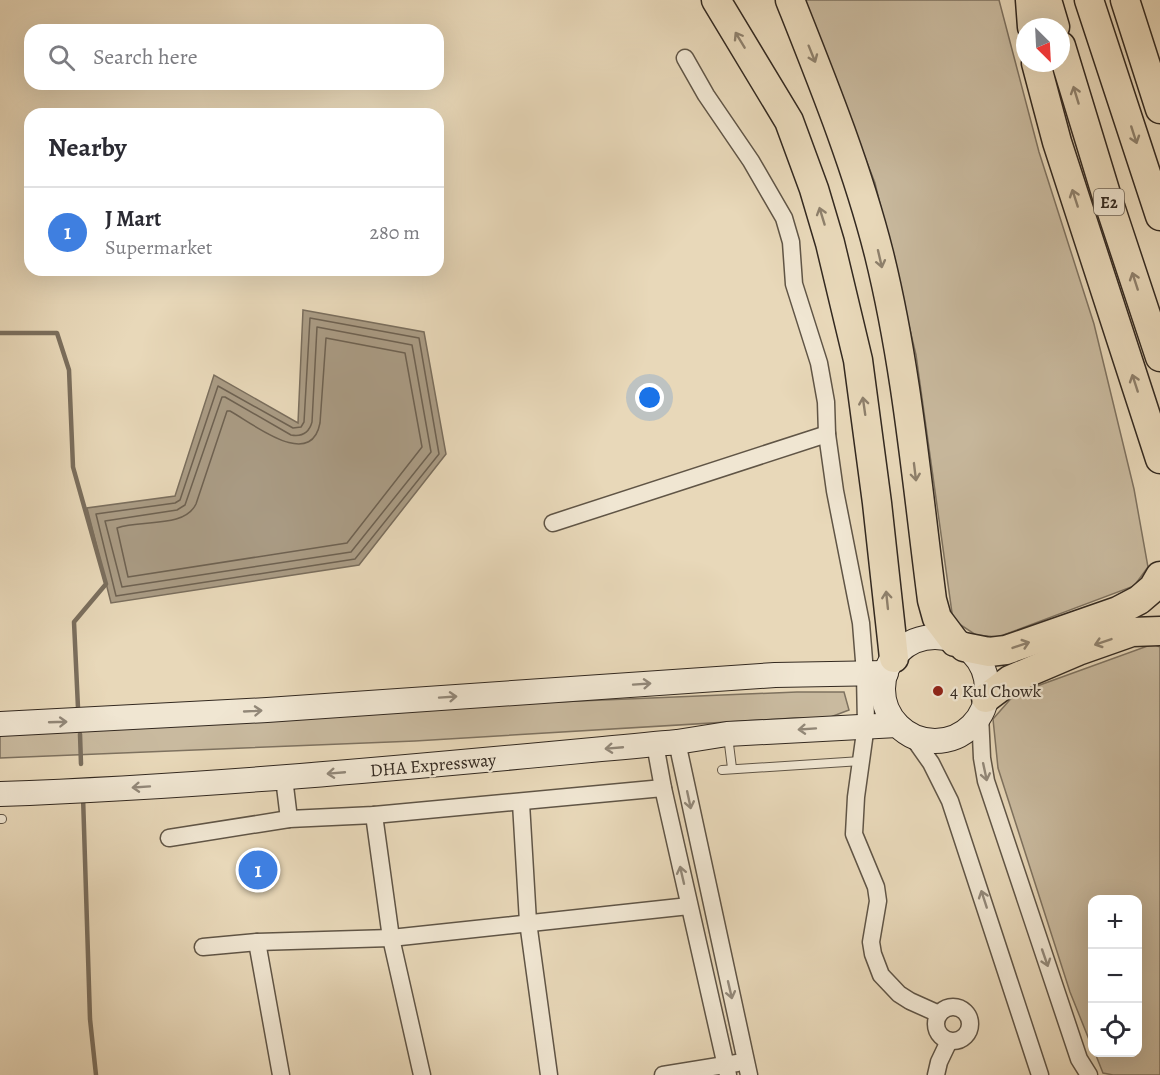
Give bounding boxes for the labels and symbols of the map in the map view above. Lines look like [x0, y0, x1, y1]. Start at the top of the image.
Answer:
north arrow [1016, 18, 1070, 72]
one-way arrow [734, 32, 746, 49]
one-way arrow [807, 45, 818, 63]
one-way arrow [1070, 86, 1081, 105]
one-way arrow [1129, 125, 1140, 144]
one-way arrow [1069, 189, 1080, 208]
road number: E2 [1094, 189, 1124, 215]
one-way arrow [816, 207, 827, 226]
one-way arrow [874, 249, 886, 268]
one-way arrow [1129, 272, 1140, 291]
one-way arrow [1129, 374, 1140, 393]
your location [635, 383, 664, 412]
one-way arrow [858, 397, 869, 416]
one-way arrow [910, 462, 921, 482]
one-way arrow [881, 590, 892, 610]
one-way arrow [1011, 638, 1030, 649]
one-way arrow [1094, 638, 1113, 649]
one-way arrow [632, 678, 652, 689]
place label: 4 Kul Chowk [950, 679, 1042, 703]
marker: 4 Kul Chowk [931, 684, 945, 698]
one-way arrow [437, 691, 457, 702]
one-way arrow [243, 706, 263, 717]
one-way arrow [48, 716, 68, 727]
one-way arrow [798, 724, 818, 735]
one-way arrow [604, 743, 624, 754]
street label: DHA Expressway [369, 747, 498, 782]
one-way arrow [980, 762, 991, 782]
one-way arrow [326, 768, 346, 779]
one-way arrow [132, 782, 152, 793]
one-way arrow [684, 789, 695, 809]
pin: 1 [238, 848, 278, 892]
one-way arrow [676, 865, 687, 885]
one-way arrow [977, 890, 988, 909]
one-way arrow [1040, 948, 1051, 967]
one-way arrow [725, 981, 737, 1000]

